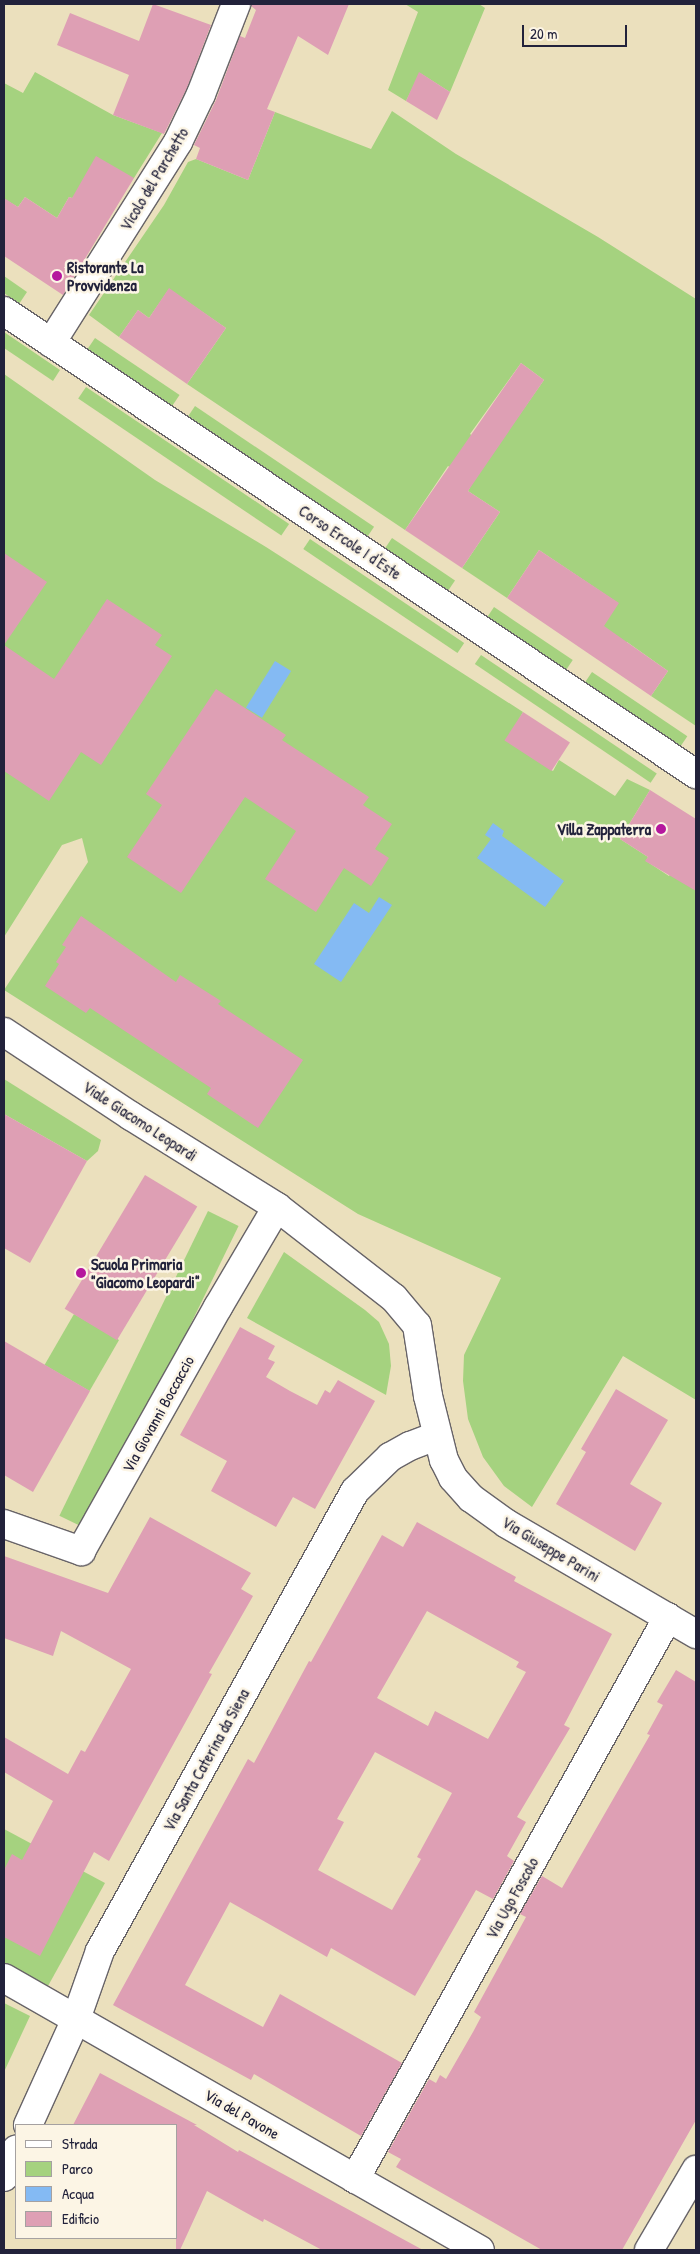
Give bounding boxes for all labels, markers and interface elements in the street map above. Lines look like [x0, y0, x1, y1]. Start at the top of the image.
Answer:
scale bar [525, 15, 630, 47]
text: 20 m [530, 23, 557, 44]
street label: Vicolo del Parchetto [116, 124, 192, 234]
place label: Ristorante La Provvidenza [67, 257, 143, 295]
marker: Ristorante La Provvidenza [51, 270, 63, 282]
street label: Corso Ercole I d'Este [295, 501, 405, 583]
place label: Villa Zappaterra [557, 819, 651, 839]
marker: Villa Zappaterra [655, 823, 667, 835]
street label: Viale Giacomo Leopardi [79, 1077, 201, 1165]
place label: Scuola Primaria "Giacomo Leopardi" [91, 1254, 200, 1292]
marker: Scuola Primaria "Giacomo Leopardi" [75, 1267, 87, 1279]
street label: Via Giovanni Boccaccio [118, 1352, 198, 1476]
street label: Via Giuseppe Parini [498, 1512, 604, 1586]
street label: Via Santa Caterina da Siena [159, 1686, 253, 1834]
street label: Via Ugo Foscolo [482, 1854, 542, 1942]
street label: Via del Pavone [201, 2085, 283, 2143]
legend [15, 2124, 178, 2239]
text: Strada [62, 2133, 97, 2154]
text: Parco [62, 2158, 93, 2179]
text: Acqua [62, 2183, 94, 2204]
text: Edificio [62, 2208, 99, 2229]

